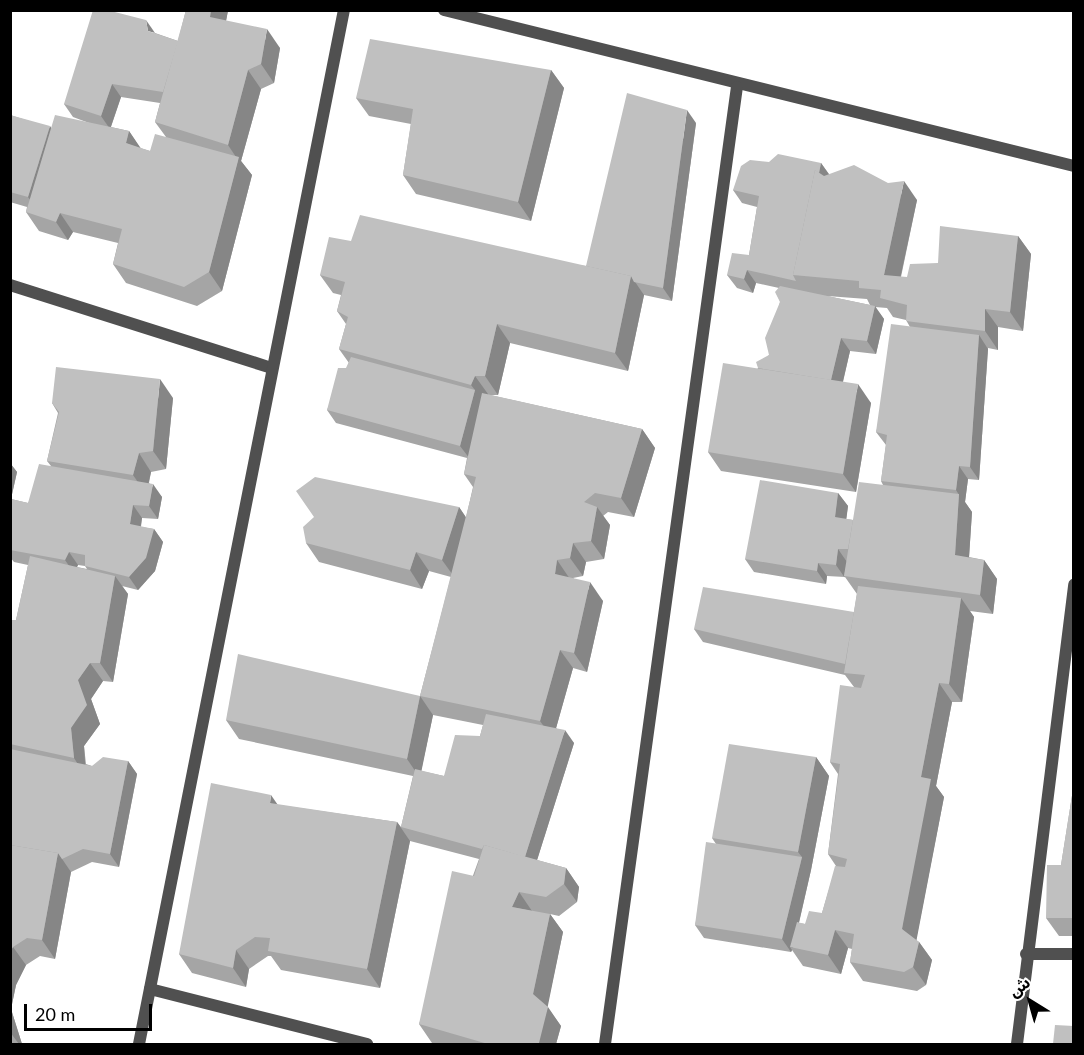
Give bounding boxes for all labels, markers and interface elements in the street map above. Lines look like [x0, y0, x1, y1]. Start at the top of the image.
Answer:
north arrow [1000, 971, 1060, 1031]
text: ش [1004, 972, 1033, 1000]
scale bar [27, 992, 154, 1030]
text: 20 m [35, 1003, 75, 1025]

